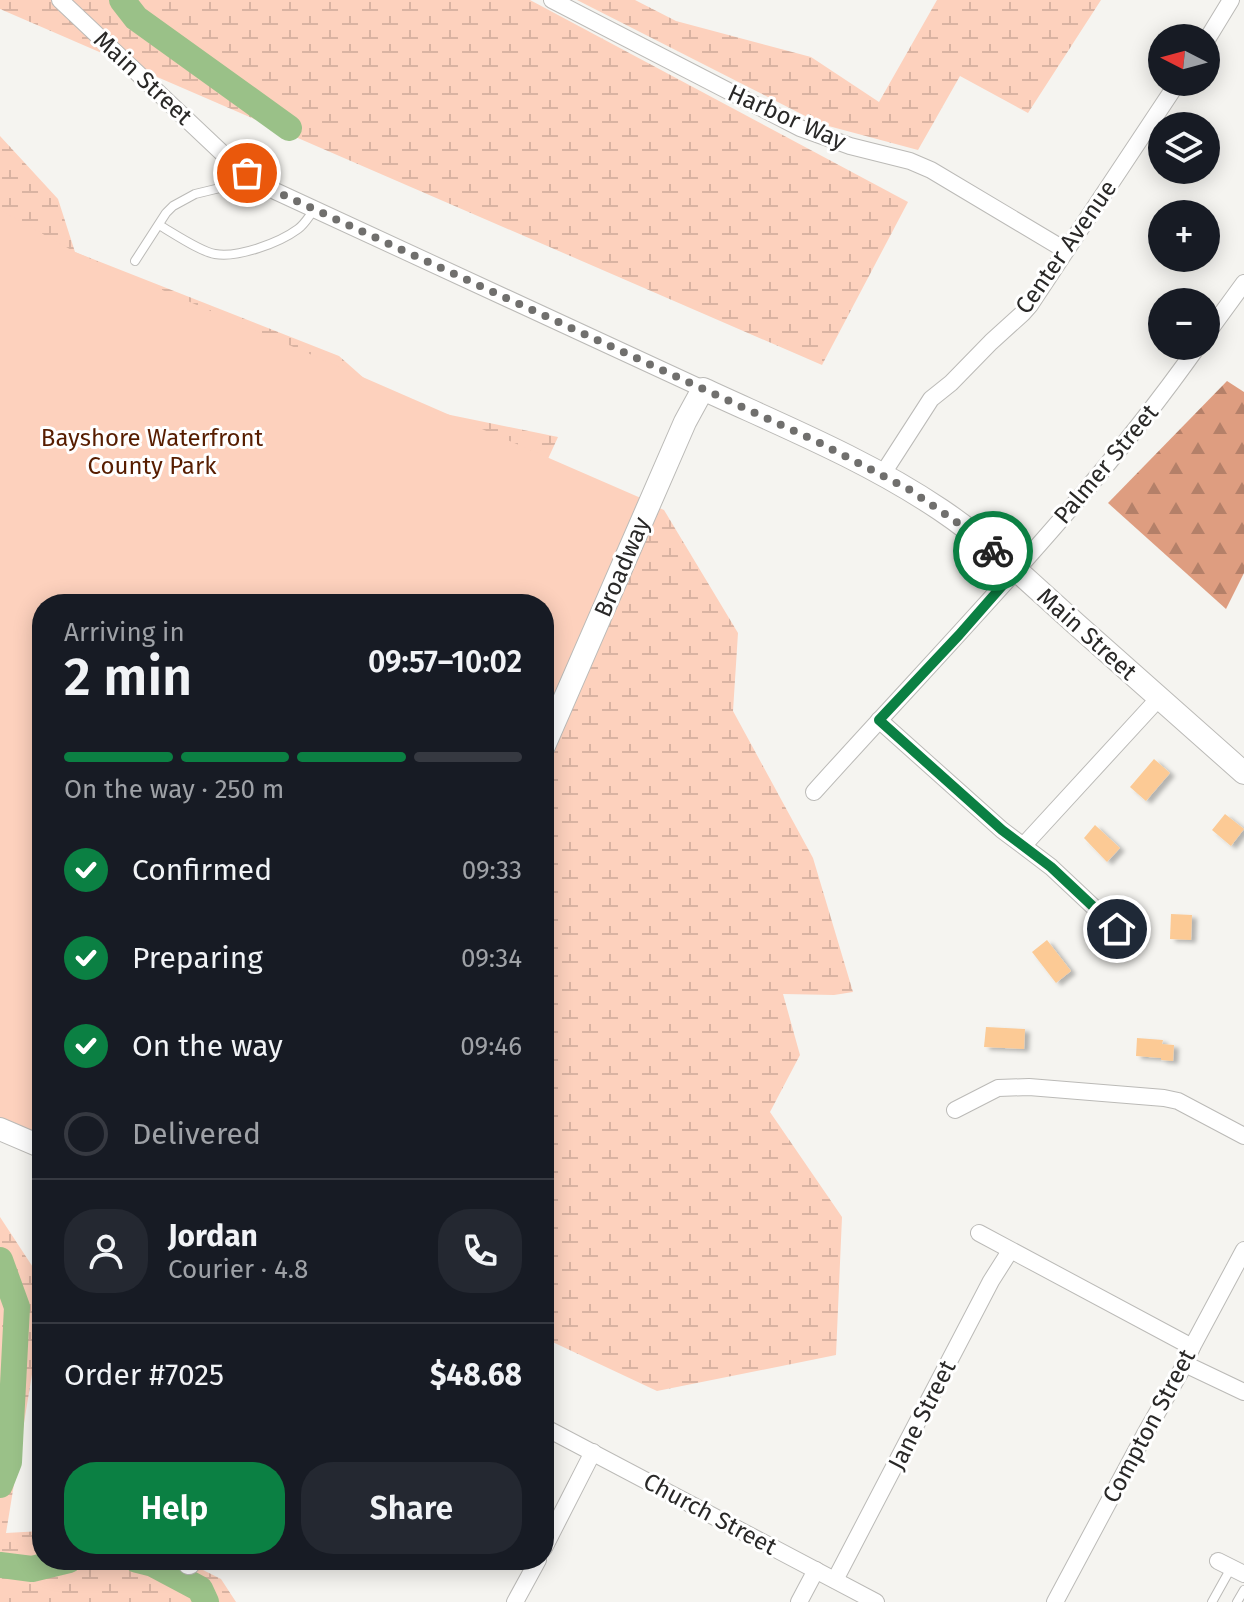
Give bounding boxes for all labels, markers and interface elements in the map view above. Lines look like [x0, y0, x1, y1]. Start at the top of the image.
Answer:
north arrow [1148, 24, 1220, 96]
map controls [1148, 24, 1220, 360]
street label: Main Street [88, 25, 198, 131]
street label: Harbor Way [724, 79, 850, 156]
button: layers [1148, 112, 1220, 184]
pin [213, 139, 281, 207]
icon: bag [225, 151, 269, 195]
street label: Center Avenue [1010, 175, 1122, 319]
button: + [1148, 200, 1220, 272]
button: − [1148, 288, 1220, 360]
street label: Palmer Street [1048, 398, 1164, 529]
park label: Bayshore Waterfront County Park [41, 424, 263, 480]
courier [953, 511, 1033, 591]
street label: Broadway [588, 513, 656, 621]
icon: bike [971, 529, 1015, 573]
street label: Main Street [1032, 582, 1143, 686]
text: Arriving in [64, 617, 185, 648]
text: 09:57–10:02 [368, 644, 522, 680]
text: 2 min [64, 646, 192, 709]
text: On the way · 250 m [64, 774, 284, 805]
icon: check [64, 848, 108, 892]
text: Confirmed [132, 852, 272, 888]
text: 09:33 [462, 855, 522, 886]
pin [1083, 895, 1151, 963]
icon: home [1095, 907, 1139, 951]
icon: check [64, 936, 108, 980]
text: Preparing [132, 940, 263, 976]
text: 09:34 [461, 943, 522, 974]
icon: check [64, 1024, 108, 1068]
text: On the way [132, 1028, 283, 1064]
text: 09:46 [460, 1031, 522, 1062]
text: Delivered [132, 1116, 261, 1152]
button: person [64, 1209, 148, 1293]
button: phone [438, 1209, 522, 1293]
text: Jordan [168, 1218, 258, 1254]
text: Courier · 4.8 [168, 1254, 308, 1285]
street label: Compton Street [1097, 1344, 1201, 1507]
street label: Jane Street [883, 1355, 962, 1474]
text: Order #7025 [64, 1357, 224, 1393]
text: $48.68 [430, 1357, 522, 1393]
button: Help [64, 1462, 285, 1554]
button: Share [301, 1462, 522, 1554]
street label: Church Street [639, 1467, 782, 1561]

